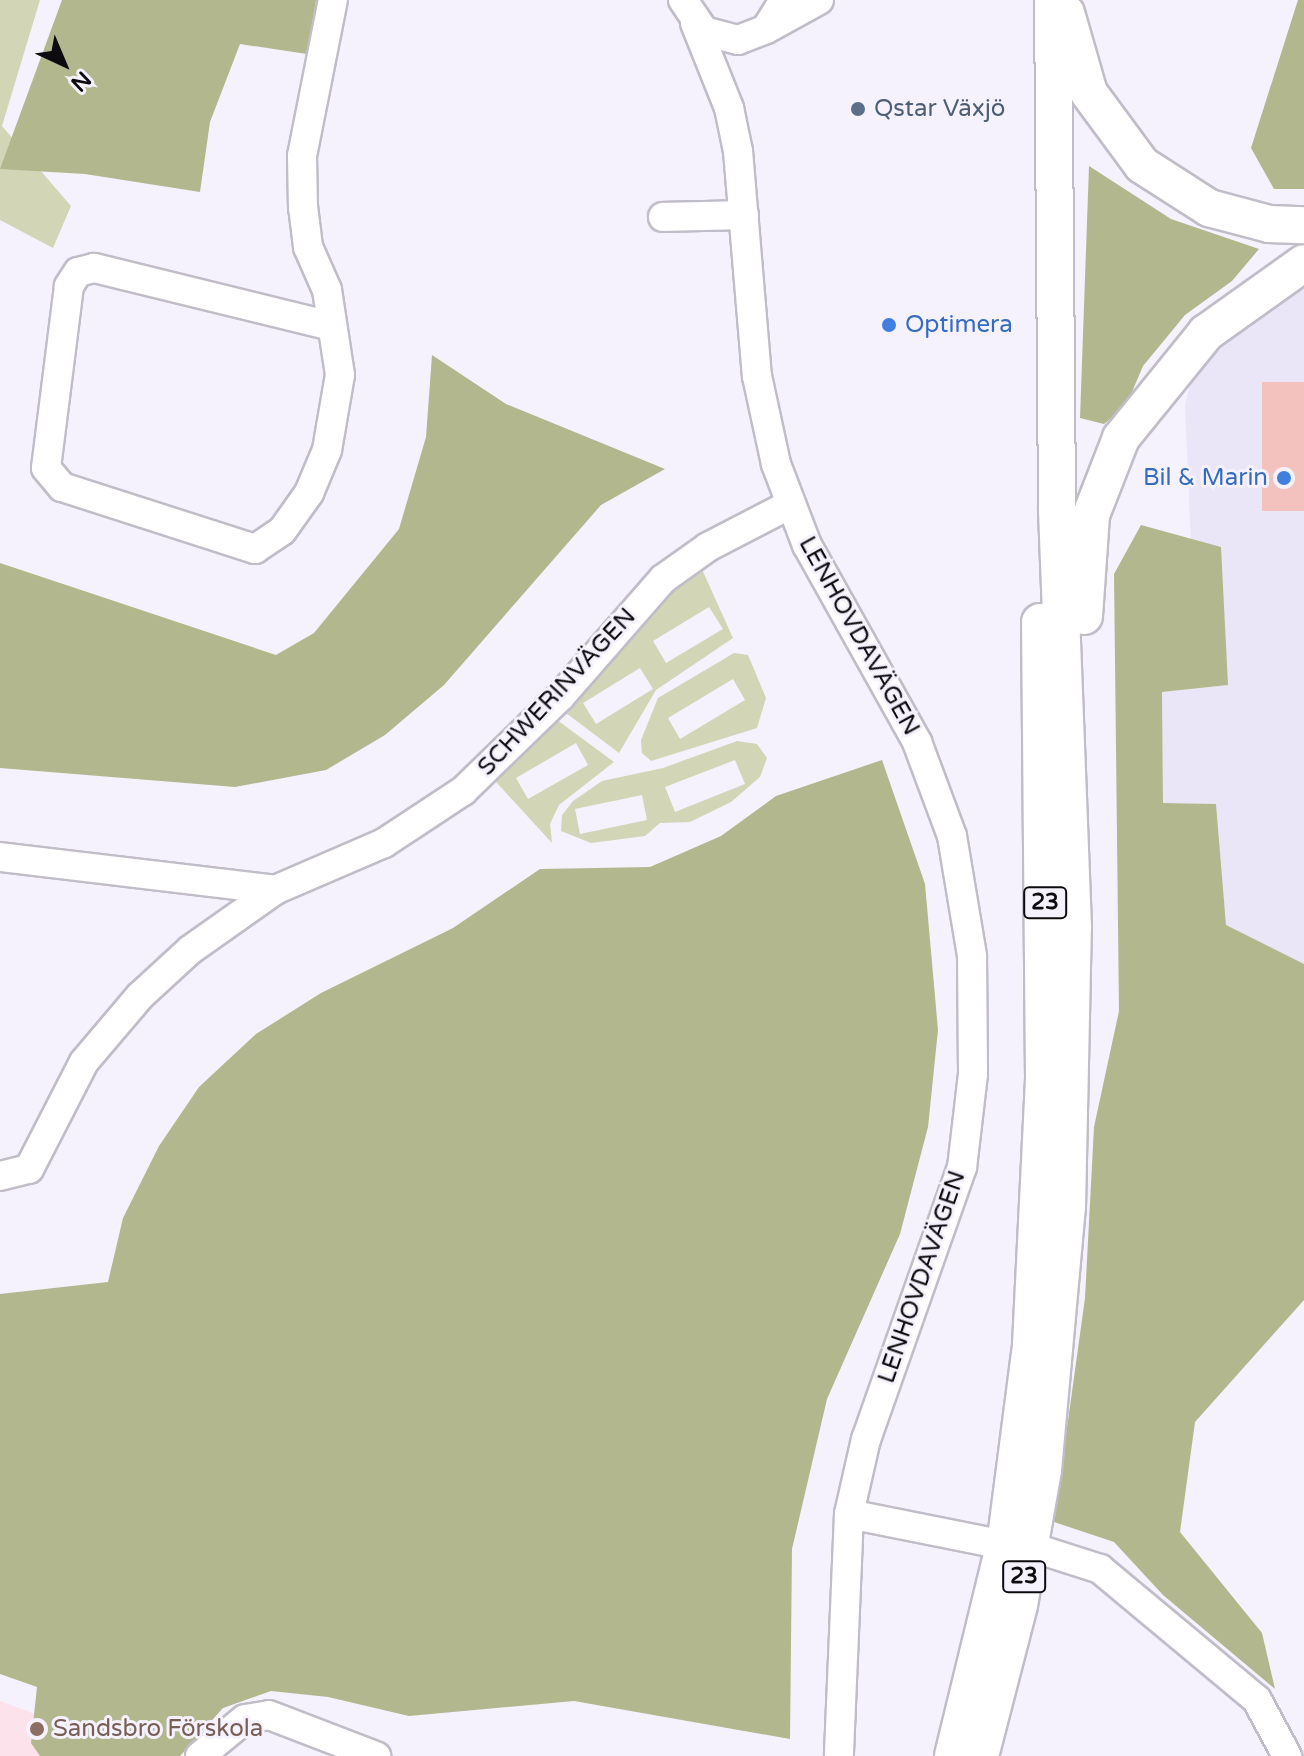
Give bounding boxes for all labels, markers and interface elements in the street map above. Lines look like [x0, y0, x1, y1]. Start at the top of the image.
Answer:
north arrow [24, 24, 104, 104]
text: N [65, 66, 96, 97]
place label: Qstar Växjö [874, 95, 1005, 123]
marker: Qstar Växjö [849, 100, 867, 118]
place label: Optimera [905, 311, 1013, 339]
marker: Optimera [880, 316, 898, 334]
place label: Bil & Marin [1143, 464, 1268, 492]
marker: Bil & Marin [1275, 469, 1293, 487]
street label: LENHOVDAVÄGEN [792, 532, 926, 740]
street label: SCHWERINVÄGEN [472, 602, 642, 782]
road number: 23 [1023, 885, 1067, 921]
street label: LENHOVDAVÄGEN [872, 1167, 972, 1387]
road number: 23 [1002, 1559, 1046, 1595]
place label: Sandsbro Förskola [53, 1715, 263, 1743]
marker: Sandsbro Förskola [28, 1720, 46, 1738]

